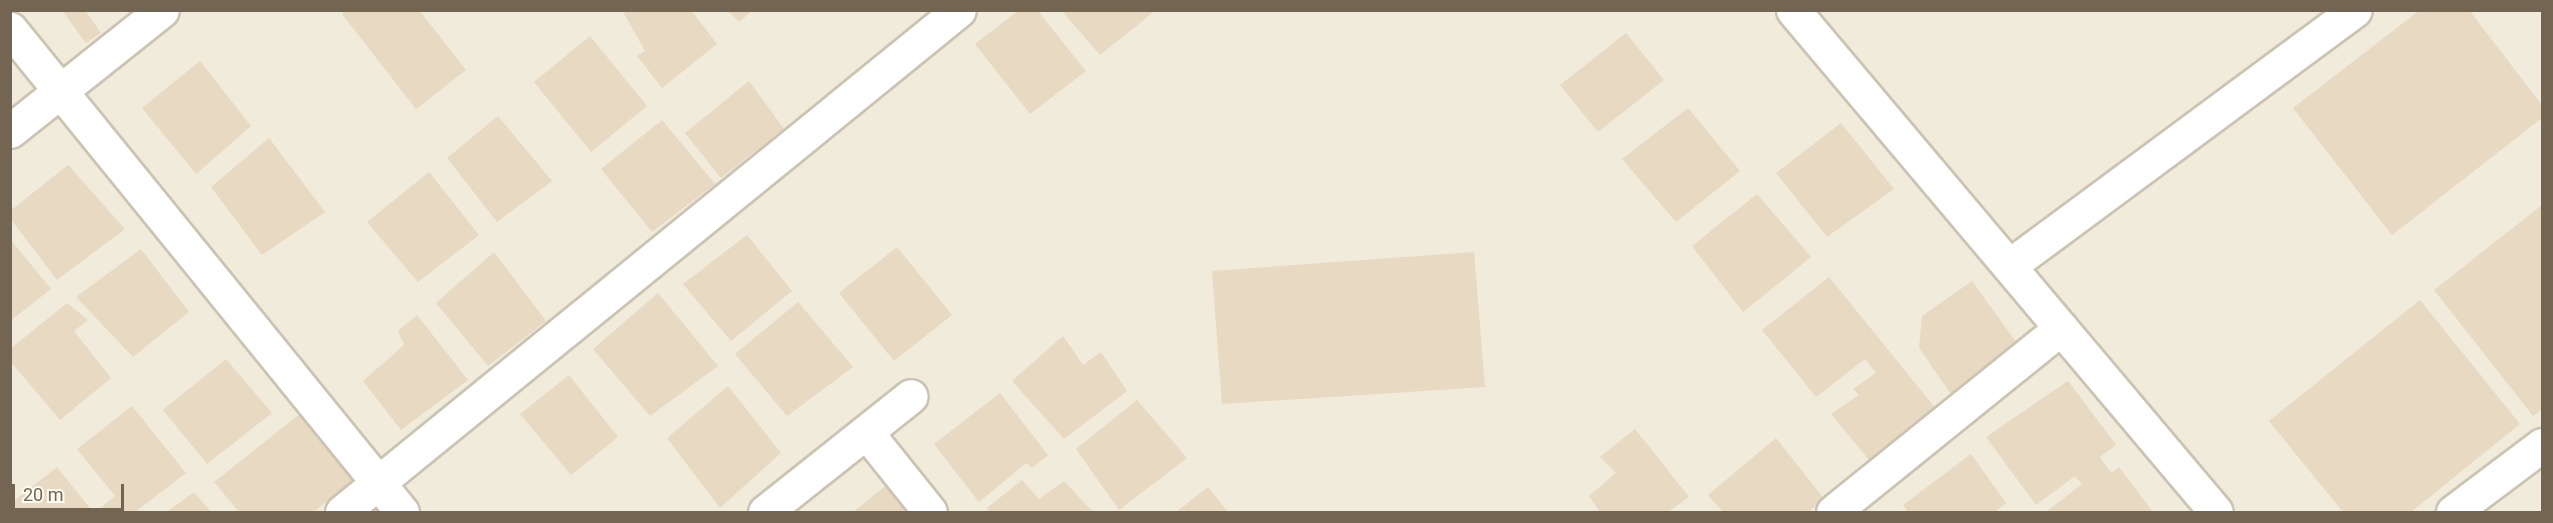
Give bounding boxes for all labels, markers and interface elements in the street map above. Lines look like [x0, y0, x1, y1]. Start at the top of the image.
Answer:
scale bar [15, 472, 128, 510]
text: 20 m [23, 484, 63, 505]

